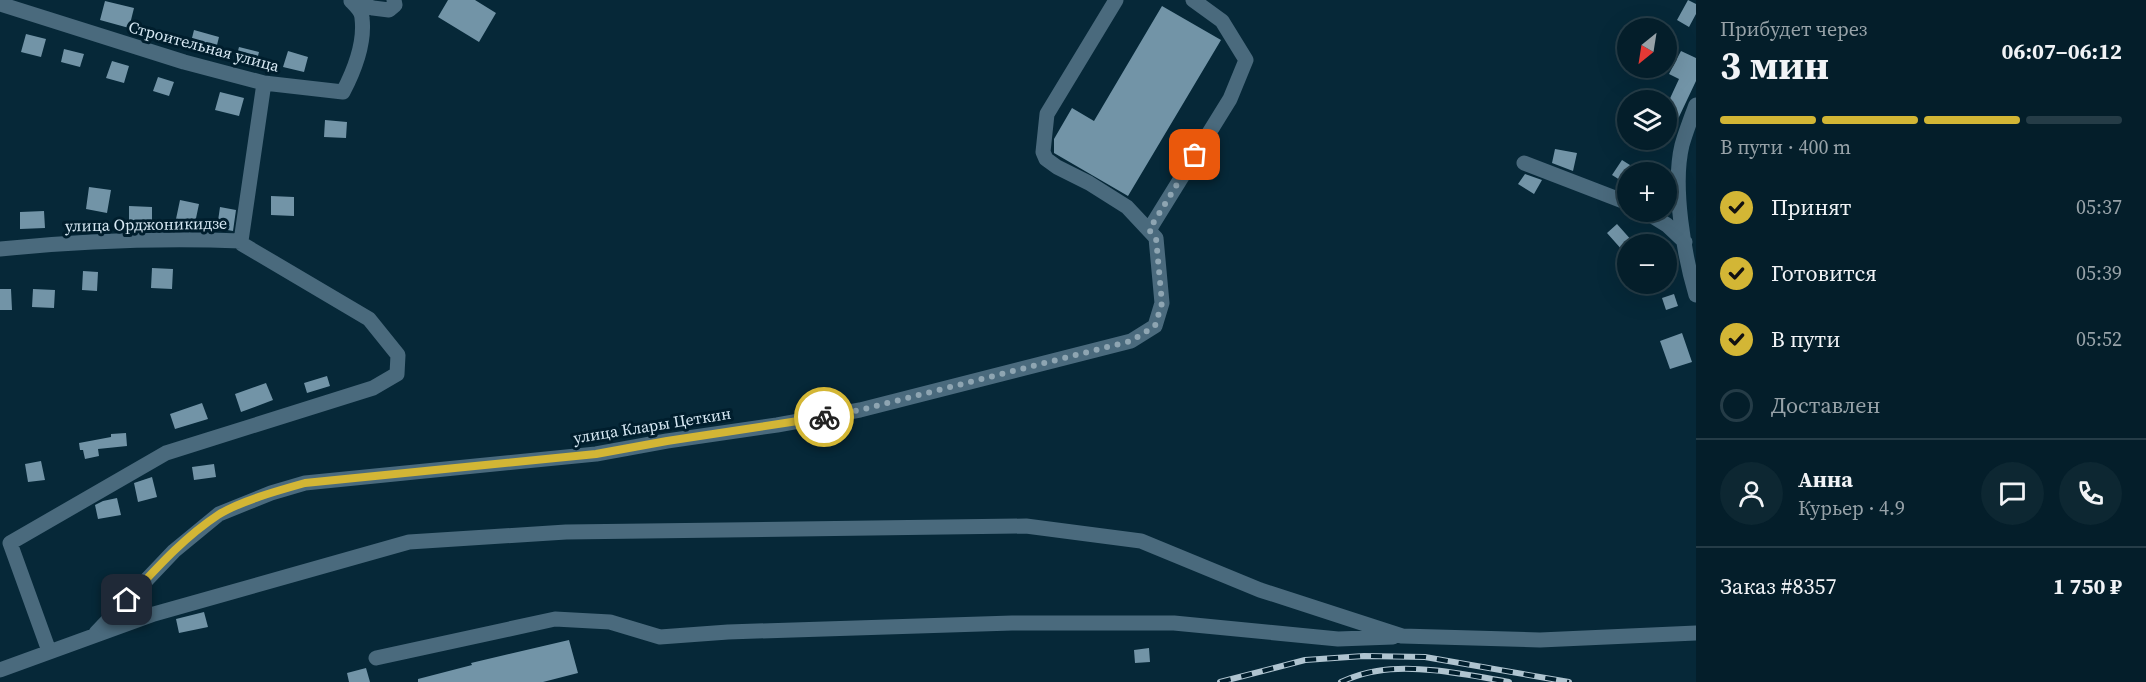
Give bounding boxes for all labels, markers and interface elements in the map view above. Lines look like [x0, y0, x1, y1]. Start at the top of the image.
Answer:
street label: Строительная улица [126, 15, 283, 77]
text: Прибудет через [1720, 15, 1867, 43]
north arrow [1617, 18, 1677, 78]
map controls [1617, 18, 1677, 294]
text: 06:07–06:12 [2002, 36, 2122, 66]
text: 3 мин [1720, 39, 1829, 92]
button: layers [1617, 90, 1677, 150]
pin [1169, 129, 1220, 180]
text: В пути · 400 m [1720, 133, 1851, 161]
icon: bag [1178, 138, 1211, 171]
button: + [1617, 162, 1677, 222]
icon: check [1720, 191, 1753, 224]
text: Принят [1771, 192, 1851, 222]
text: 05:37 [2076, 193, 2122, 221]
street label: улица Орджоникидзе [65, 212, 227, 236]
button: − [1617, 234, 1677, 294]
icon: check [1720, 257, 1753, 290]
text: Готовится [1771, 258, 1877, 288]
text: 05:39 [2076, 259, 2122, 287]
icon: check [1720, 323, 1753, 356]
text: В пути [1771, 324, 1840, 354]
text: 05:52 [2076, 325, 2122, 353]
courier [794, 387, 854, 447]
text: Доставлен [1771, 390, 1881, 420]
icon: bike [808, 401, 841, 434]
street label: улица Клары Цеткин [572, 402, 732, 448]
button: person [1720, 462, 1783, 525]
button: chat [1981, 462, 2044, 525]
button: phone [2059, 462, 2122, 525]
text: Анна [1798, 464, 1853, 494]
text: Курьер · 4.9 [1798, 494, 1905, 522]
text: Заказ #8357 [1720, 571, 1836, 601]
text: 1 750 ₽ [2053, 571, 2122, 601]
pin [101, 574, 152, 625]
icon: home [110, 583, 143, 616]

